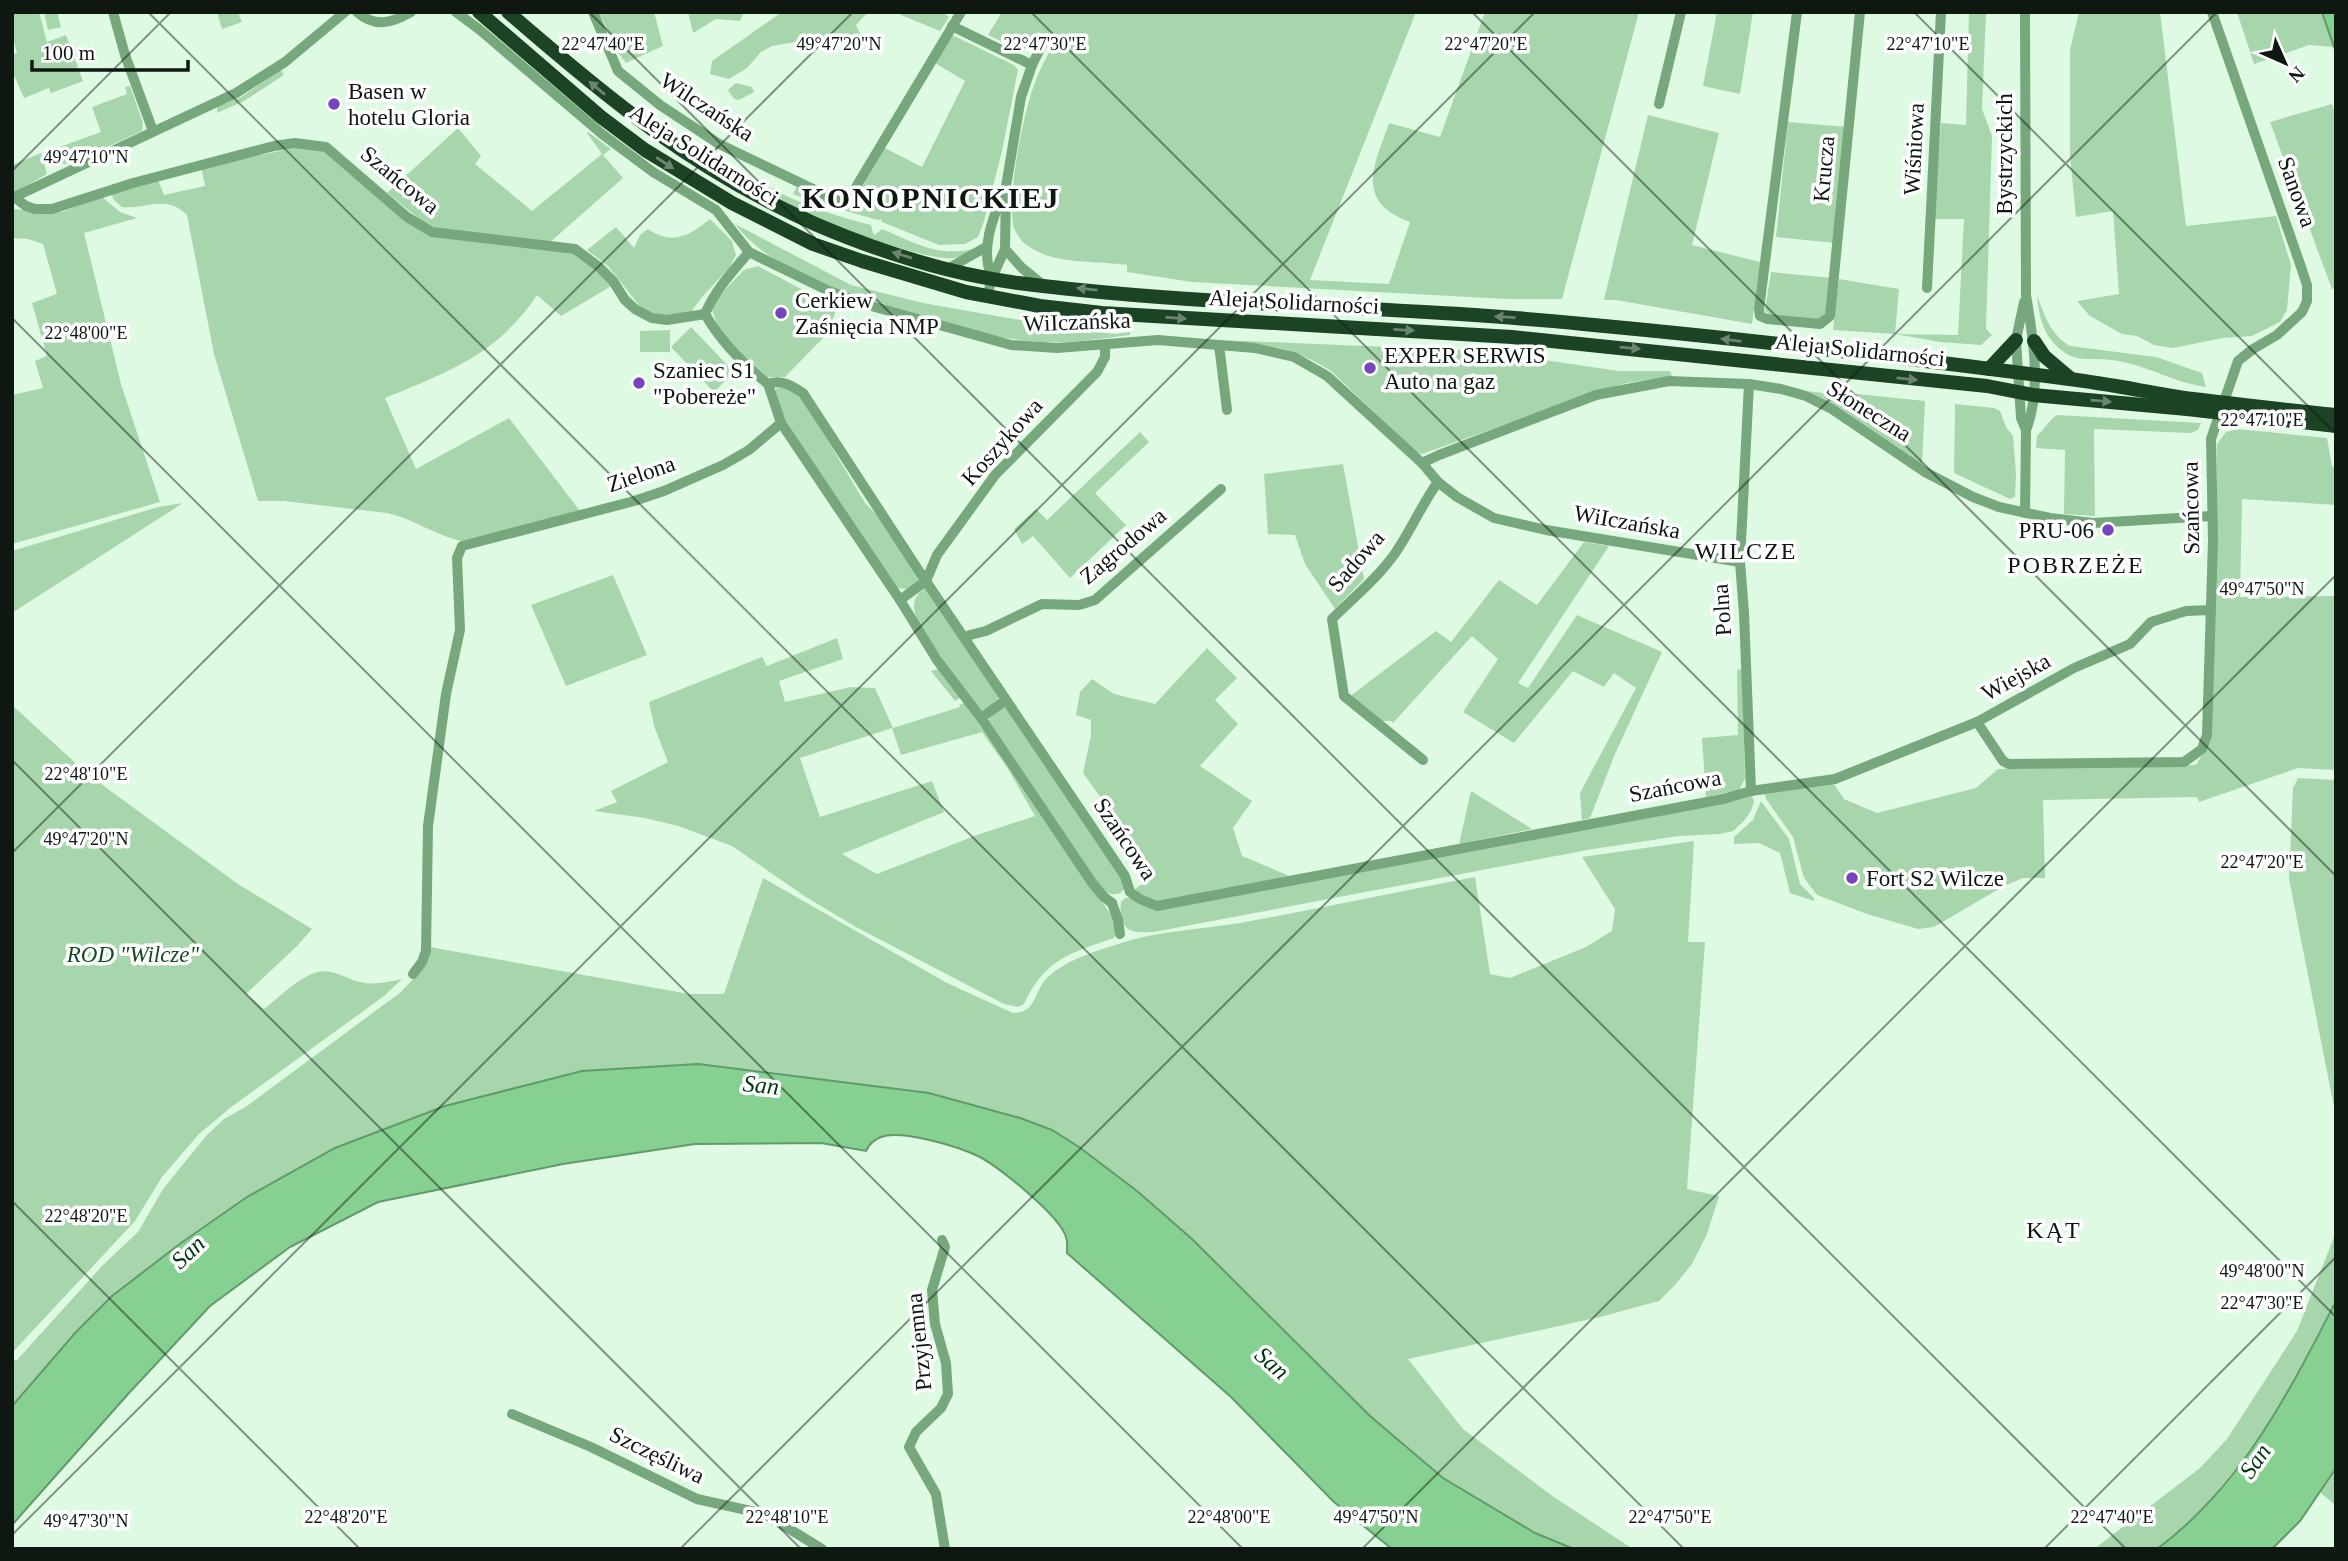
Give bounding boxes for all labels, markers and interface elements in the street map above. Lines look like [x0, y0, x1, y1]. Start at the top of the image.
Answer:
scale bar [32, 28, 187, 72]
north arrow [2250, 28, 2320, 98]
text: 22°47'40"E [562, 34, 644, 54]
text: 49°47'20"N [797, 34, 881, 54]
text: 22°47'30"E [1004, 34, 1086, 54]
text: 22°47'20"E [1445, 34, 1527, 54]
text: 22°47'10"E [1887, 34, 1969, 54]
text: 100 m [42, 41, 95, 65]
text: N [2284, 62, 2309, 87]
street label: Wilczańska [656, 68, 758, 146]
place label: Basen w hotelu Gloria [348, 79, 470, 130]
one-way arrow [589, 81, 606, 96]
street label: Bystrzyckich [1992, 93, 2017, 215]
marker: Basen w hotelu Gloria [326, 96, 342, 112]
street label: Aleja Solidarności [625, 99, 783, 211]
street label: Wiśniowa [1899, 102, 1929, 196]
street label: Krucza [1809, 135, 1839, 203]
street label: Szańcowa [356, 141, 444, 219]
text: 49°47'10"N [44, 147, 128, 167]
street label: Sanowa [2273, 154, 2321, 230]
one-way arrow [655, 156, 675, 169]
district label: KONOPNICKIEJ [801, 181, 1061, 214]
one-way arrow [891, 250, 912, 260]
one-way arrow [1075, 284, 1097, 295]
street label: Aleja Solidarności [1208, 285, 1380, 319]
place label: Cerkiew Zaśnięcia NMP [795, 288, 939, 339]
marker: Cerkiew Zaśnięcia NMP [773, 305, 789, 321]
street label: WiIczańska [1023, 308, 1131, 336]
one-way arrow [1494, 311, 1516, 322]
one-way arrow [1166, 313, 1188, 324]
text: 22°48'00"E [45, 323, 127, 343]
one-way arrow [1393, 325, 1415, 336]
street label: Aleja Solidarności [1774, 329, 1946, 371]
one-way arrow [1720, 334, 1742, 345]
place label: EXPER SERWIS Auto na gaz [1384, 343, 1546, 394]
one-way arrow [1620, 343, 1642, 354]
place label: Szaniec S1 "Pobereże" [653, 358, 756, 409]
marker: EXPER SERWIS Auto na gaz [1362, 360, 1378, 376]
one-way arrow [1896, 373, 1918, 384]
marker: Szaniec S1 "Pobereże" [631, 375, 647, 391]
street label: Słoneczna [1822, 375, 1916, 447]
street label: Koszykowa [956, 393, 1048, 491]
one-way arrow [2090, 396, 2112, 407]
text: 22°47'10"E [2221, 410, 2303, 430]
street label: Zielona [604, 451, 678, 497]
street label: Szańcowa [2178, 461, 2204, 555]
street label: WiIczańska [1572, 500, 1682, 544]
street label: Zagrodowa [1075, 503, 1171, 589]
place label: PRU-06 [2019, 518, 2094, 543]
marker: PRU-06 [2100, 522, 2116, 538]
street label: Sadowa [1323, 525, 1389, 597]
district label: WILCZE [1695, 538, 1797, 564]
district label: POBRZEŻE [2007, 552, 2145, 578]
text: 49°47'50"N [2220, 579, 2304, 599]
street label: Polna [1708, 583, 1736, 637]
street label: Wiejska [1977, 648, 2055, 706]
text: 22°48'10"E [45, 764, 127, 784]
street label: Szańcowa [1627, 765, 1723, 807]
street label: Szańcowa [1089, 793, 1161, 885]
text: 49°47'20"N [44, 829, 128, 849]
text: 22°47'20"E [2221, 852, 2303, 872]
place label: Fort S2 Wilcze [1866, 866, 2004, 891]
marker: Fort S2 Wilcze [1844, 870, 1860, 886]
park label: ROD "Wilcze" [66, 942, 200, 967]
water label: San [742, 1070, 780, 1100]
text: 22°48'20"E [45, 1206, 127, 1226]
district label: KĄT [2026, 1217, 2082, 1243]
water label: San [166, 1230, 210, 1274]
text: 49°48'00"N [2220, 1261, 2304, 1281]
street label: Przyjemna [901, 1292, 937, 1392]
text: 22°47'30"E [2221, 1293, 2303, 1313]
water label: San [1250, 1341, 1294, 1385]
street label: Szczęśliwa [606, 1421, 708, 1489]
water label: San [2234, 1439, 2276, 1483]
text: 22°48'20"E [305, 1507, 387, 1527]
text: 22°48'10"E [746, 1507, 828, 1527]
text: 22°48'00"E [1188, 1507, 1270, 1527]
text: 49°47'50"N [1334, 1507, 1418, 1527]
text: 22°47'50"E [1629, 1507, 1711, 1527]
text: 22°47'40"E [2071, 1507, 2153, 1527]
text: 49°47'30"N [44, 1511, 128, 1531]

